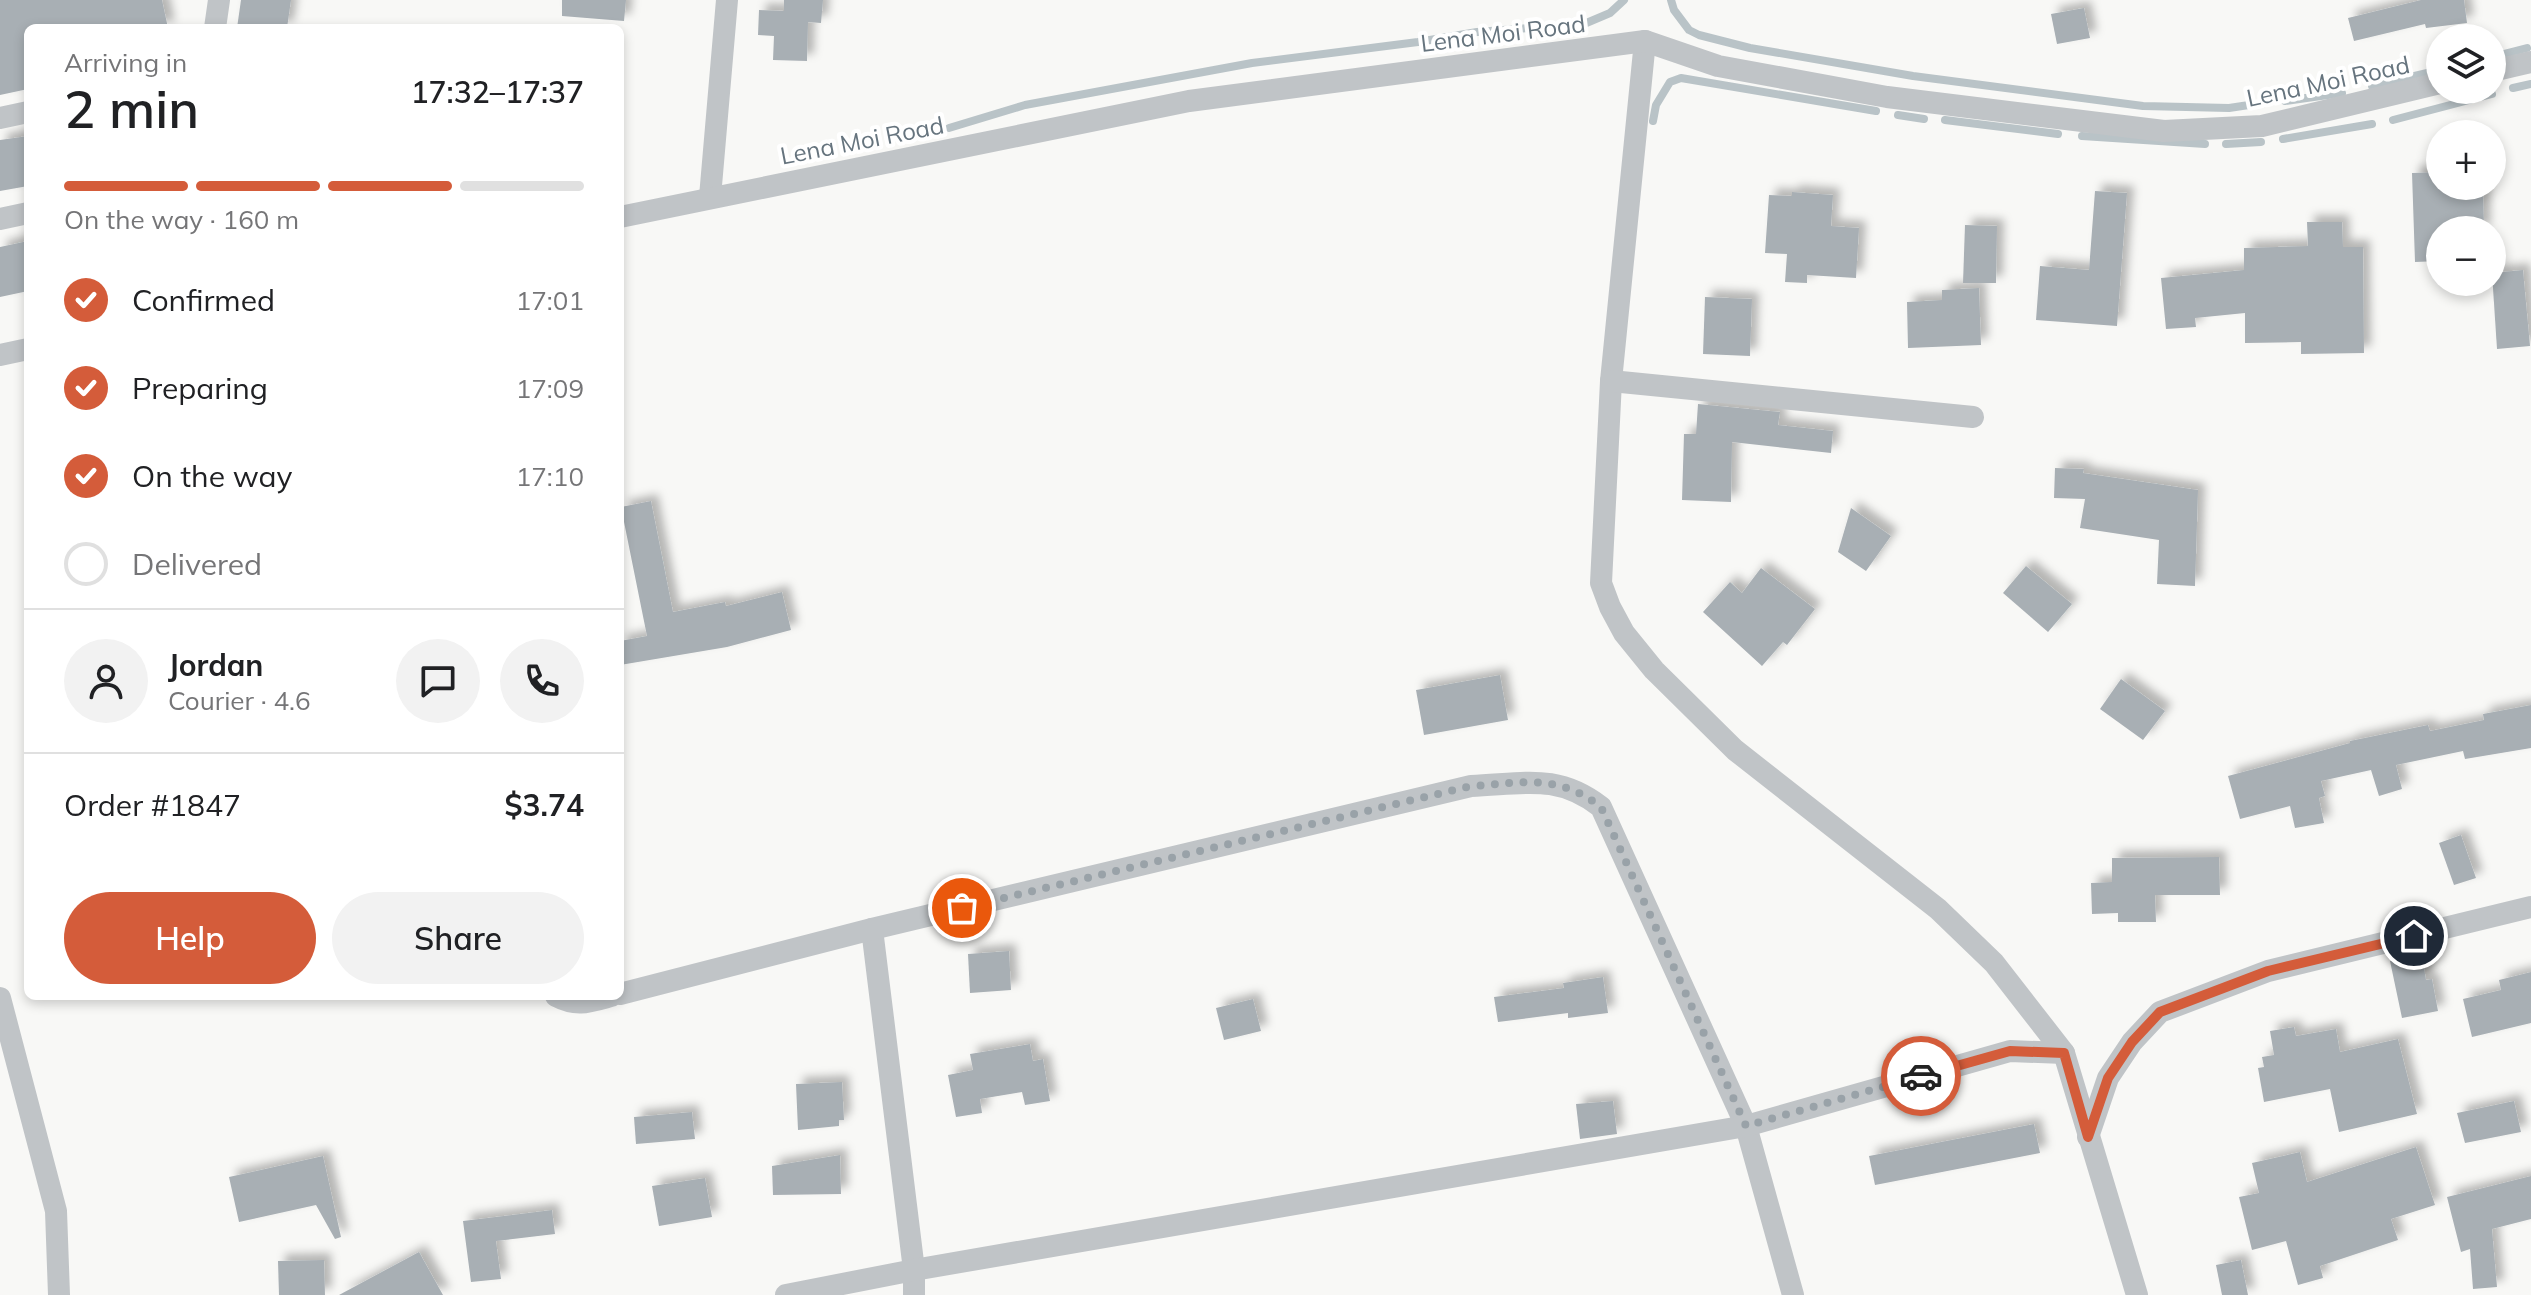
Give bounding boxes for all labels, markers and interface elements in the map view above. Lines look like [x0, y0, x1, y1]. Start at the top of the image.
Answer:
street label: Lena Moi Road [1419, 8, 1587, 58]
map controls [2426, 24, 2506, 296]
button: layers [2426, 24, 2506, 104]
text: Arriving in [64, 46, 187, 79]
street label: Lena Moi Road [2244, 49, 2412, 113]
text: 17:32–17:37 [411, 73, 584, 111]
text: 2 min [64, 76, 199, 141]
street label: Lena Moi Road [778, 109, 946, 171]
button: + [2426, 120, 2506, 200]
text: On the way · 160 m [64, 203, 299, 236]
button: − [2426, 216, 2506, 296]
icon: check [64, 278, 108, 322]
text: Confirmed [132, 281, 275, 319]
text: 17:01 [516, 284, 584, 317]
icon: check [64, 366, 108, 410]
text: Preparing [132, 369, 268, 407]
text: 17:09 [516, 372, 584, 405]
icon: check [64, 454, 108, 498]
text: On the way [132, 457, 292, 495]
text: 17:10 [516, 460, 584, 493]
text: Delivered [132, 545, 262, 583]
button: person [64, 639, 148, 723]
button: chat [396, 639, 480, 723]
button: phone [500, 639, 584, 723]
text: Jordan [168, 646, 263, 684]
text: Courier · 4.6 [168, 684, 311, 717]
text: Order #1847 [64, 786, 241, 824]
text: $3.74 [505, 786, 584, 824]
pin [928, 874, 996, 942]
icon: bag [940, 886, 984, 930]
button: Help [64, 892, 316, 984]
button: Share [332, 892, 584, 984]
pin [2380, 902, 2448, 970]
icon: home [2392, 914, 2436, 958]
courier [1881, 1036, 1961, 1116]
icon: car [1899, 1054, 1943, 1098]

